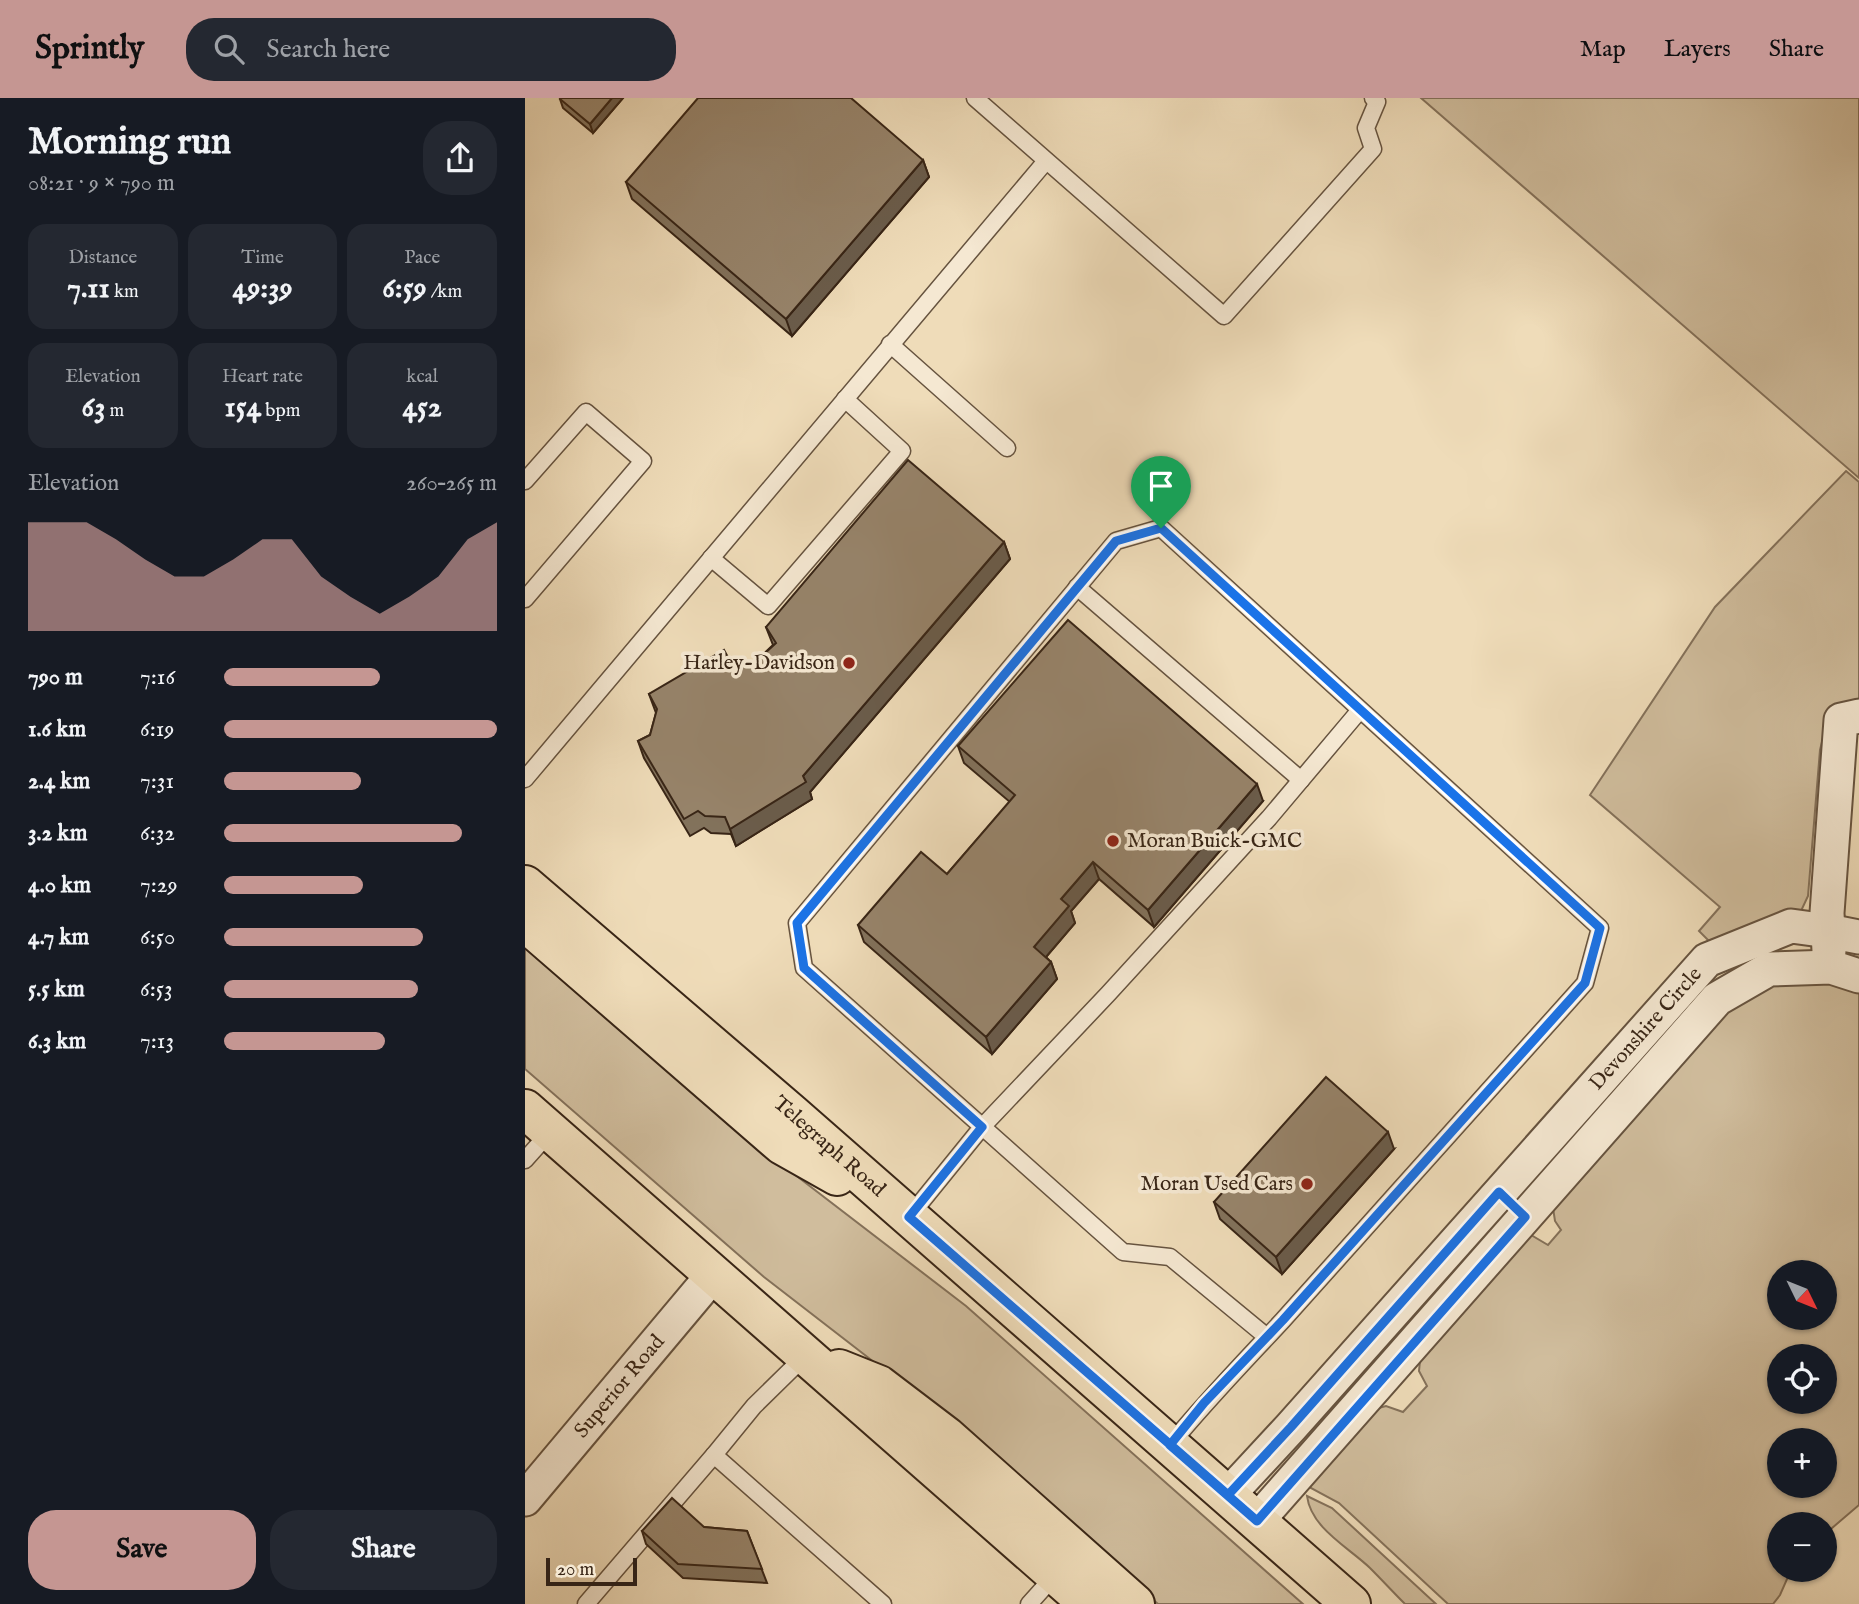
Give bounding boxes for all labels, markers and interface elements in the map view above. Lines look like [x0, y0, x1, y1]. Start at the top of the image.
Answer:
search box [186, 18, 676, 81]
text: Sprintly [35, 28, 144, 70]
icon: search [210, 30, 248, 68]
text: Search here [266, 33, 390, 66]
text: Map [1580, 34, 1626, 65]
text: Layers [1664, 34, 1731, 65]
text: Share [1769, 34, 1824, 65]
text: Morning run [28, 119, 231, 167]
button: share [423, 121, 497, 195]
text: 08:21 · 9 × 790 m [28, 169, 175, 198]
text: Distance [68, 246, 137, 270]
text: Time [241, 246, 284, 270]
text: Pace [404, 246, 440, 270]
text: 7.11 [67, 270, 110, 308]
text: 49:39 [232, 270, 293, 308]
text: 6:59 [382, 270, 427, 308]
text: km [110, 280, 139, 304]
text: /km [427, 280, 462, 304]
text: Elevation [65, 365, 141, 389]
text: Heart rate [222, 365, 303, 389]
text: kcal [406, 365, 438, 389]
text: 63 [81, 389, 105, 427]
text: 154 [225, 389, 261, 427]
text: 452 [402, 389, 442, 427]
text: m [105, 399, 124, 423]
text: bpm [261, 399, 300, 423]
pin [1131, 456, 1191, 528]
icon: arrive [1142, 467, 1180, 505]
text: Elevation [28, 469, 119, 498]
text: 260–265 m [406, 469, 497, 498]
place label: Harley-Davidson [683, 650, 835, 677]
marker: Harley-Davidson [841, 655, 857, 671]
text: 790 m [28, 663, 83, 692]
text: 7:16 [140, 663, 175, 692]
text: 1.6 km [28, 715, 86, 744]
text: 6:19 [140, 715, 174, 744]
text: 2.4 km [28, 767, 90, 796]
text: 7:31 [140, 767, 174, 796]
text: 3.2 km [28, 819, 87, 848]
text: 6:32 [140, 819, 175, 848]
place label: Moran Buick-GMC [1127, 828, 1302, 855]
marker: Moran Buick-GMC [1105, 833, 1121, 849]
text: 4.0 km [28, 871, 91, 900]
text: 7:29 [140, 871, 178, 900]
text: 4.7 km [28, 923, 89, 952]
text: 6:50 [140, 923, 175, 952]
street label: Devonshire Circle [1583, 961, 1708, 1096]
text: 5.5 km [28, 975, 85, 1004]
text: 6:53 [140, 975, 173, 1004]
text: 6.3 km [28, 1027, 86, 1056]
text: 7:13 [140, 1027, 174, 1056]
street label: Telegraph Road [767, 1090, 892, 1204]
place label: Moran Used Cars [1140, 1171, 1293, 1198]
marker: Moran Used Cars [1299, 1176, 1315, 1192]
north arrow [1767, 1260, 1837, 1330]
map controls [1767, 1260, 1837, 1582]
street label: Superior Road [568, 1328, 671, 1444]
button: locate [1767, 1344, 1837, 1414]
button: + [1767, 1428, 1837, 1498]
button: Save [28, 1510, 256, 1590]
button: Share [270, 1510, 497, 1590]
button: − [1767, 1512, 1837, 1582]
scale bar [546, 1555, 637, 1587]
text: 20 m [557, 1558, 594, 1582]

